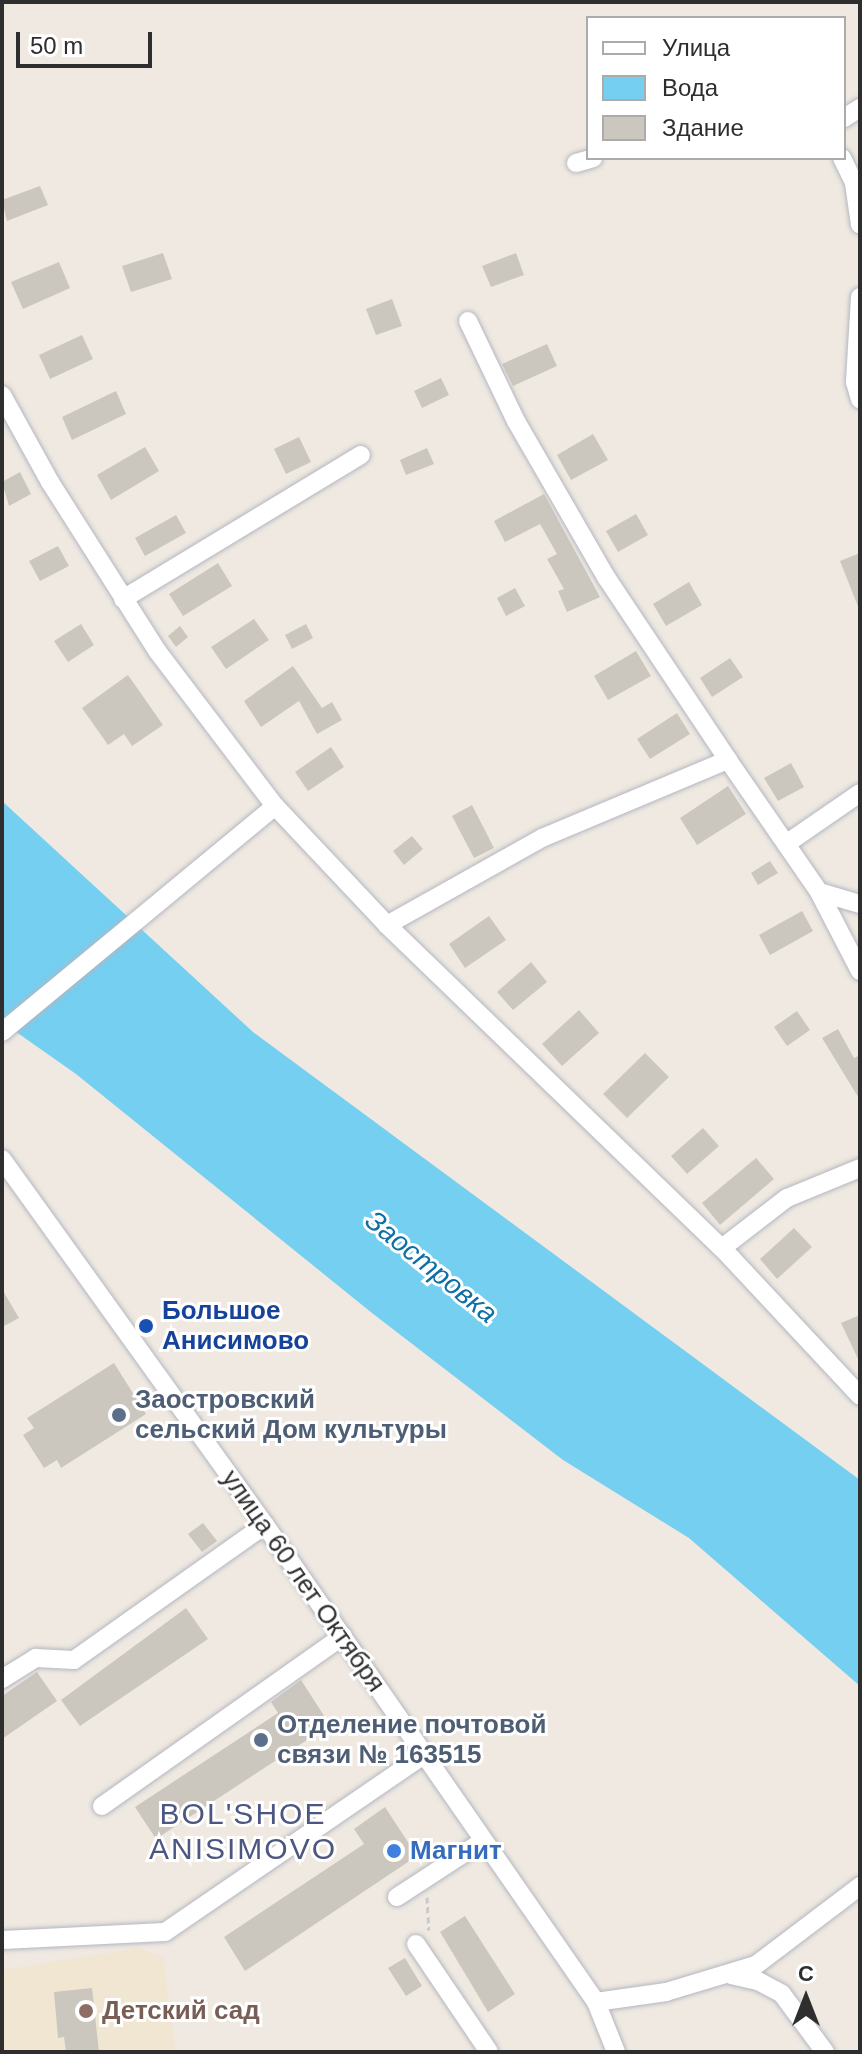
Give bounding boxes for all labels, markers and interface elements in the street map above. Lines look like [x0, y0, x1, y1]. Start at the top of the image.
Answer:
scale bar [20, 16, 156, 66]
legend [586, 16, 846, 160]
text: 50 m [30, 32, 83, 59]
text: Улица [662, 34, 730, 61]
text: Вода [662, 74, 718, 101]
text: Здание [662, 114, 744, 141]
water label: Заостровка [358, 1204, 504, 1330]
place label: Большое Анисимово [162, 1295, 309, 1356]
marker: Большое Анисимово [137, 1317, 155, 1335]
place label: Заостровский сельский Дом культуры [135, 1384, 447, 1446]
marker: Заостровский сельский Дом культуры [110, 1406, 128, 1424]
street label: улица 60 лет Октября [215, 1464, 391, 1698]
place label: Отделение почтовой связи № 163515 [277, 1709, 546, 1770]
marker: Отделение почтовой связи № 163515 [252, 1731, 270, 1749]
district label: BOL'SHOE ANISIMOVO [149, 1796, 337, 1866]
place label: Магнит [410, 1835, 502, 1867]
marker: Магнит [385, 1842, 403, 1860]
north arrow [766, 1958, 846, 2038]
text: С [798, 1961, 814, 1986]
place label: Детский сад [102, 1995, 260, 2027]
marker: Детский сад [77, 2002, 95, 2020]

